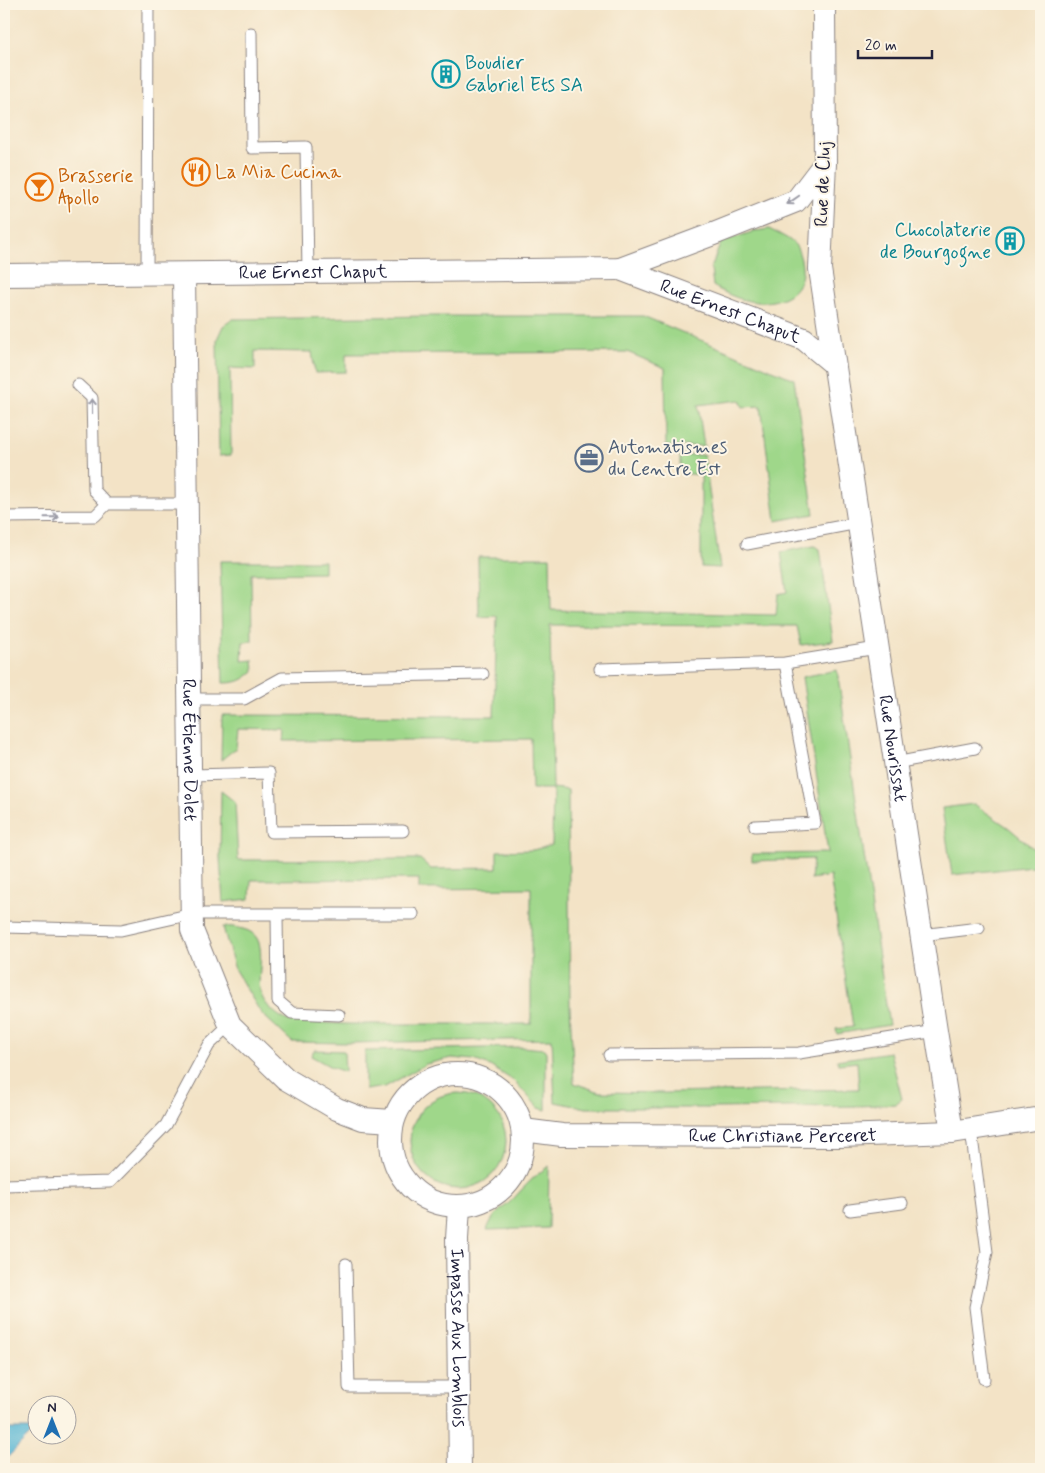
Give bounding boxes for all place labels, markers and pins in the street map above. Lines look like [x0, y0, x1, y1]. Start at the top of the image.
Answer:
place label: Boudier Gabriel Ets SA [465, 51, 583, 98]
building icon: Boudier Gabriel Ets SA [431, 59, 461, 89]
restaurant icon: La Mia Cucina [181, 157, 211, 187]
place label: La Mia Cucina [215, 160, 342, 185]
place label: Brasserie Apollo [58, 164, 134, 213]
bar icon: Brasserie Apollo [24, 172, 54, 202]
place label: Chocolaterie de Bourgogne [880, 218, 991, 268]
building icon: Chocolaterie de Bourgogne [995, 226, 1025, 256]
place label: Automatismes du Centre Est [608, 435, 727, 482]
office icon: Automatismes du Centre Est [574, 443, 604, 473]

